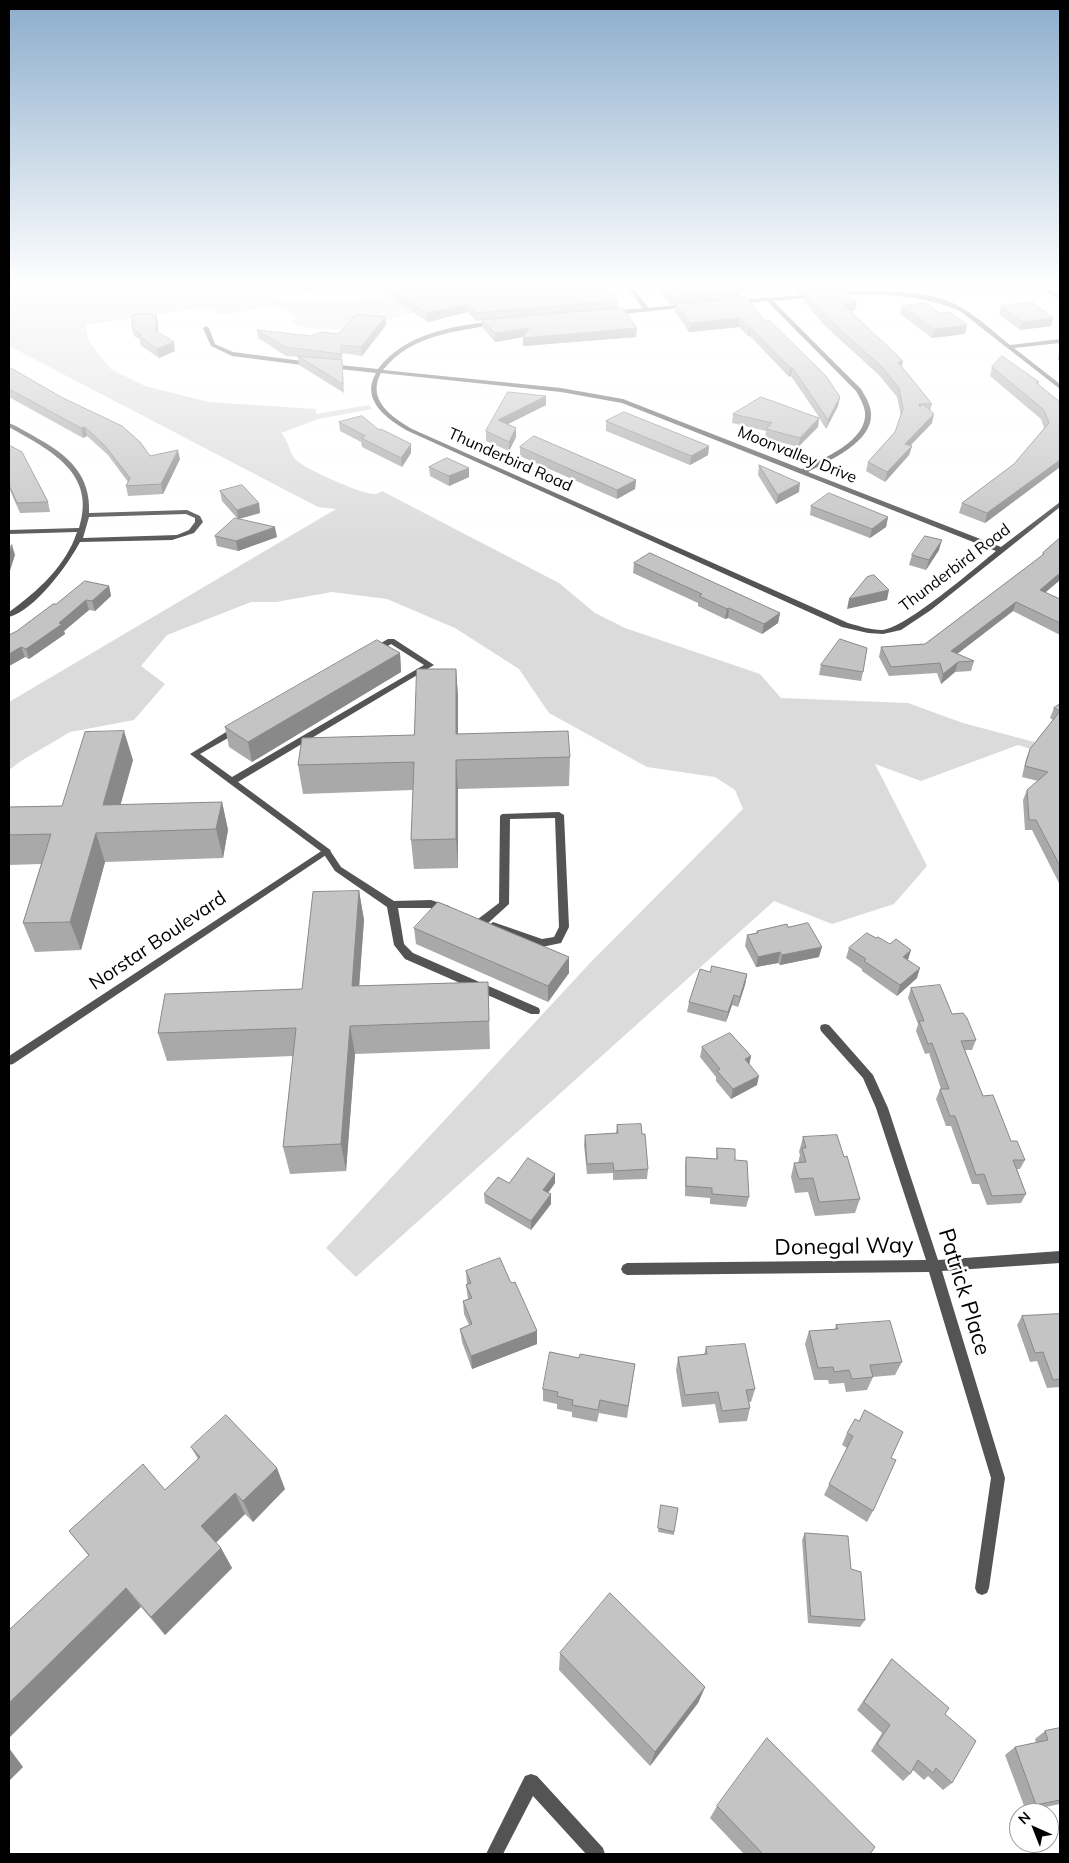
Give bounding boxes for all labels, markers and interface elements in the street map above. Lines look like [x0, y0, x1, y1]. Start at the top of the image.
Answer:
street label: Moonvalley Drive [735, 422, 859, 488]
street label: Thunderbird Road [445, 424, 575, 496]
street label: Thunderbird Road [896, 520, 1014, 616]
street label: Norstar Boulevard [85, 887, 231, 995]
street label: Patrick Place [932, 1225, 996, 1359]
street label: Donegal Way [774, 1233, 914, 1261]
north arrow [1009, 1803, 1059, 1853]
text: N [1014, 1808, 1034, 1828]

